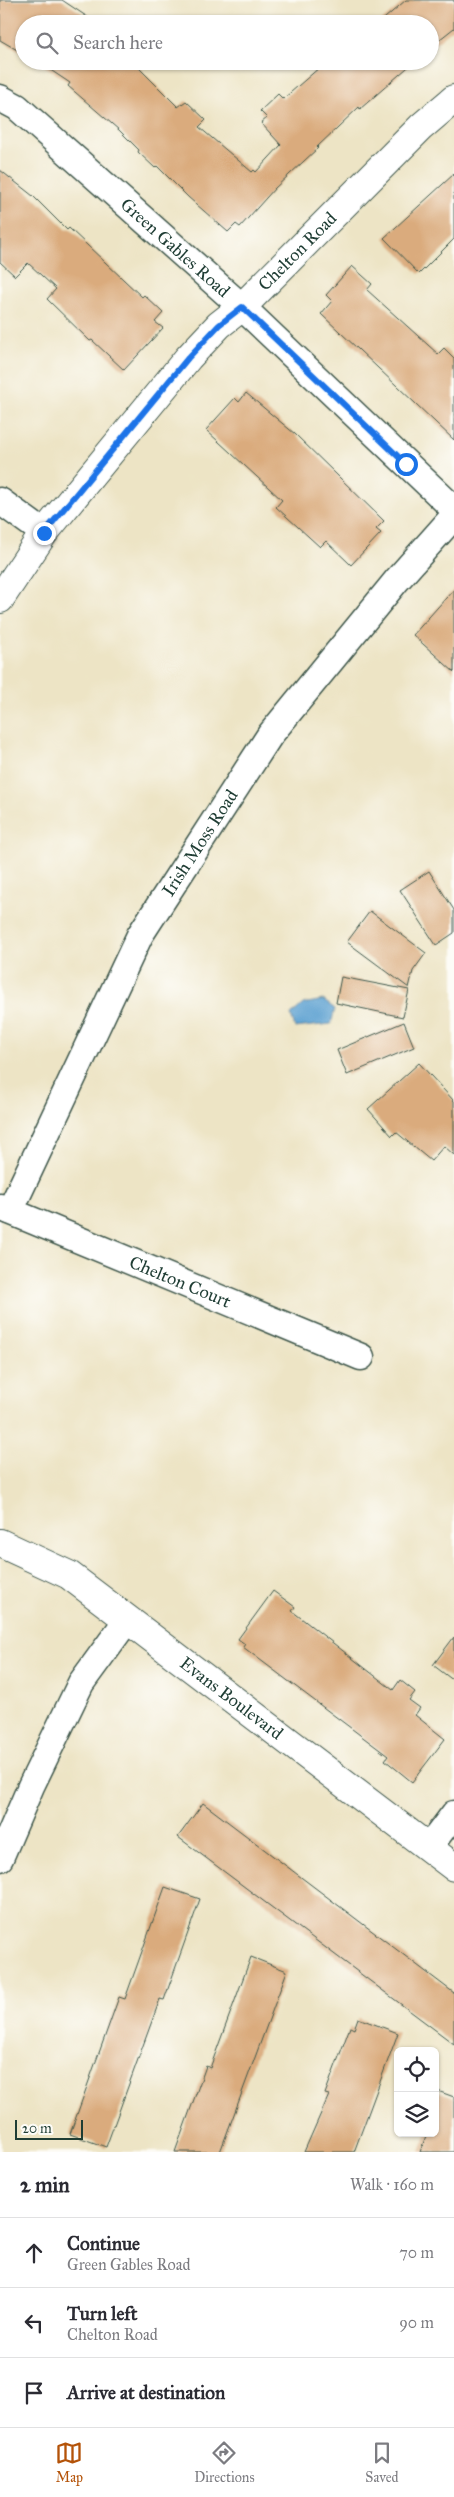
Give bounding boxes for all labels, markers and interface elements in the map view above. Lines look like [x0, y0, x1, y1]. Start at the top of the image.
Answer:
search box [15, 15, 439, 70]
icon: search [33, 29, 61, 57]
text: Search here [73, 31, 163, 54]
street label: Green Gables Road [116, 193, 235, 302]
street label: Chelton Road [254, 207, 341, 295]
route start [395, 453, 418, 476]
route end [33, 522, 56, 545]
street label: Irish Moss Road [157, 785, 243, 900]
street label: Chelton Court [126, 1251, 235, 1313]
street label: Evans Boulevard [176, 1652, 287, 1744]
map controls [394, 2047, 439, 2137]
button: locate [394, 2047, 439, 2092]
button: layers [394, 2092, 439, 2137]
scale bar [15, 2117, 82, 2140]
text: 20 m [22, 2120, 52, 2137]
text: 2 min [20, 2172, 70, 2198]
text: Walk · 160 m [350, 2175, 434, 2194]
text: Continue [67, 2232, 140, 2255]
icon: ahead [20, 2239, 48, 2267]
text: 70 m [399, 2243, 434, 2262]
text: Green Gables Road [67, 2255, 190, 2274]
text: Turn left [67, 2302, 137, 2325]
icon: left [20, 2309, 48, 2337]
text: 90 m [399, 2313, 434, 2332]
text: Chelton Road [67, 2325, 158, 2344]
icon: arrive [20, 2379, 48, 2407]
text: Arrive at destination [67, 2381, 225, 2404]
tab: Map [55, 2439, 83, 2486]
tab: Directions [194, 2439, 255, 2486]
tab: Saved [365, 2439, 399, 2486]

